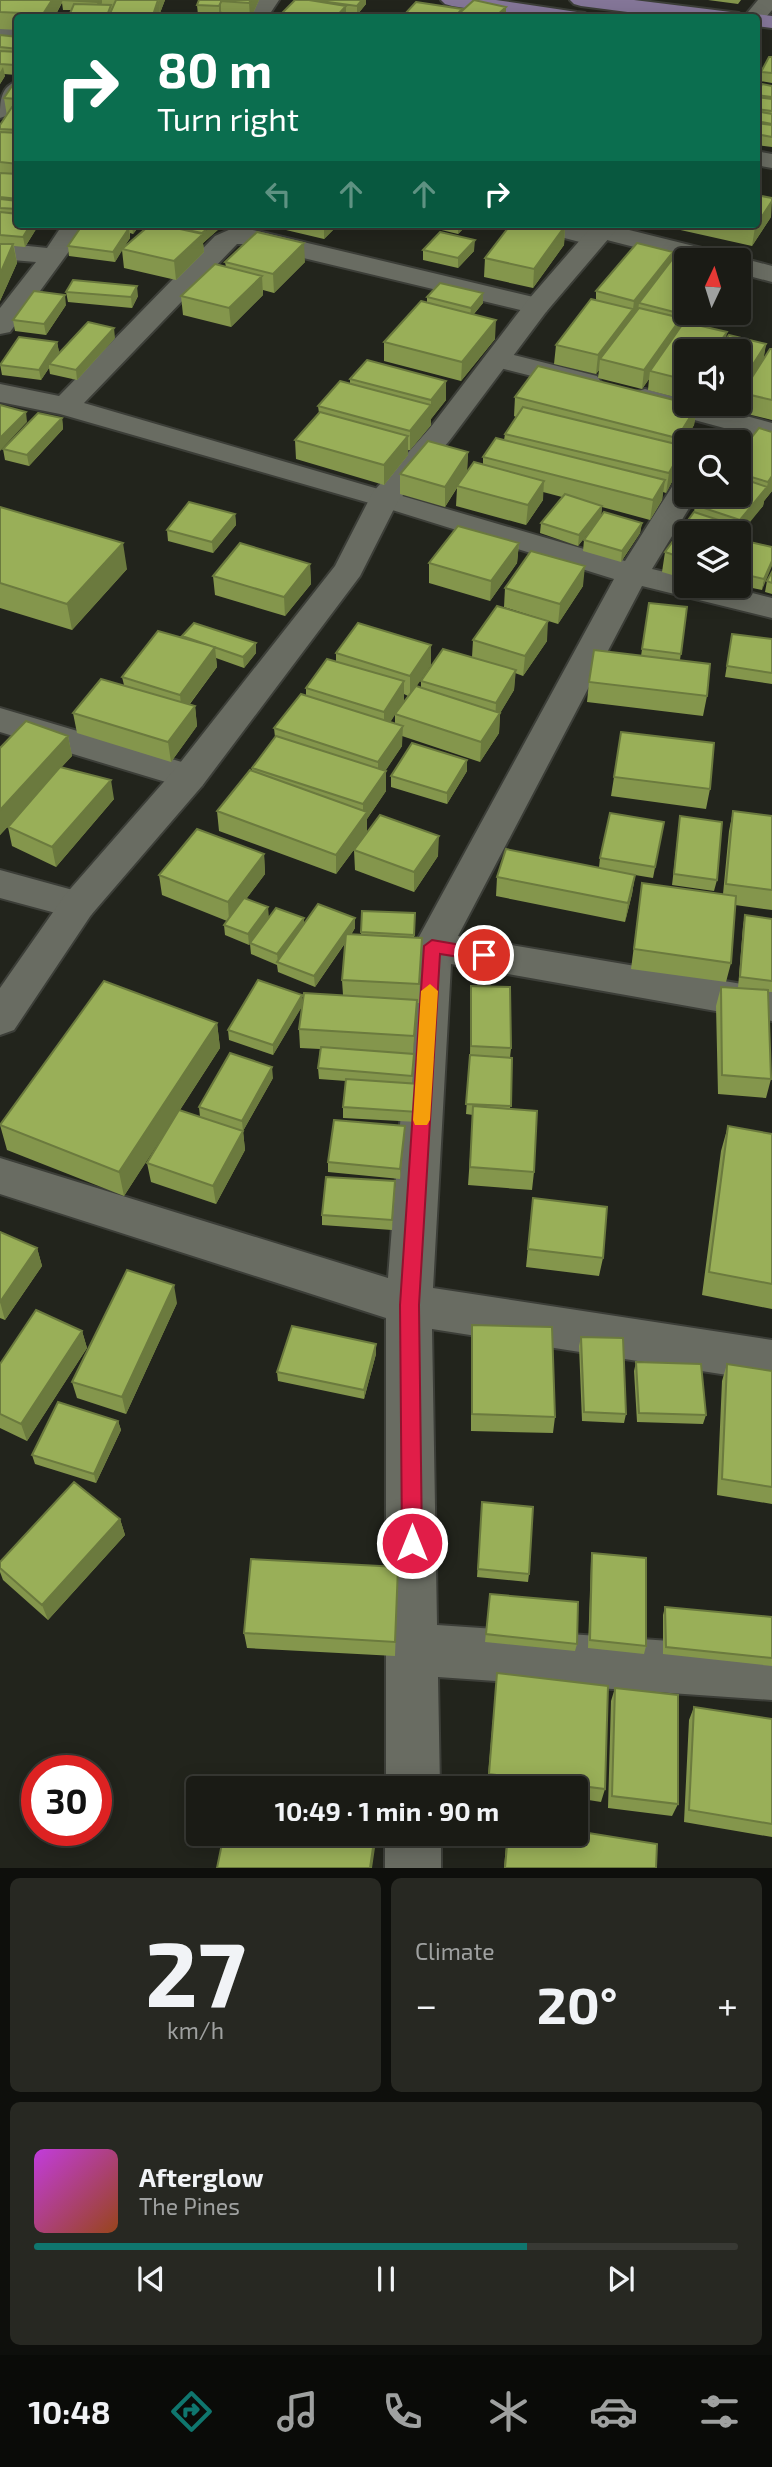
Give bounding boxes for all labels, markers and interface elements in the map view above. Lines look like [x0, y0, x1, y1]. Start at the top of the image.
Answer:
text: 80 m [157, 39, 272, 98]
icon: right [42, 42, 133, 133]
text: Turn right [157, 99, 299, 137]
icon: left [259, 175, 297, 213]
icon: ahead [332, 175, 370, 213]
icon: ahead [405, 175, 443, 213]
icon: right [478, 175, 516, 213]
north arrow [674, 248, 751, 326]
map controls [674, 248, 751, 598]
button: sound [674, 339, 751, 416]
button: search [674, 430, 751, 507]
button: layers [674, 521, 751, 598]
pin [454, 925, 514, 985]
icon: arrive [465, 936, 503, 974]
position arrow [375, 1506, 449, 1580]
speed limit sign: 30 [21, 1755, 112, 1846]
text: 10:49 · 1 min · 90 m [275, 1795, 499, 1826]
text: 27 [145, 1916, 246, 2025]
text: Climate [415, 1937, 495, 1965]
text: 20° [537, 1972, 618, 2034]
text: − [415, 1981, 437, 2027]
text: + [717, 1981, 738, 2027]
text: km/h [167, 2016, 224, 2044]
text: Afterglow [139, 2161, 264, 2192]
text: The Pines [139, 2192, 240, 2220]
icon: previous [132, 2260, 170, 2298]
icon: pause [367, 2260, 405, 2298]
icon: next [602, 2260, 640, 2298]
icon: directions [167, 2387, 216, 2436]
icon: music [273, 2387, 322, 2436]
icon: phone [378, 2387, 427, 2436]
icon: climate [484, 2387, 533, 2436]
icon: car [589, 2387, 638, 2436]
icon: filters [695, 2387, 744, 2436]
text: 10:48 [28, 2392, 111, 2430]

